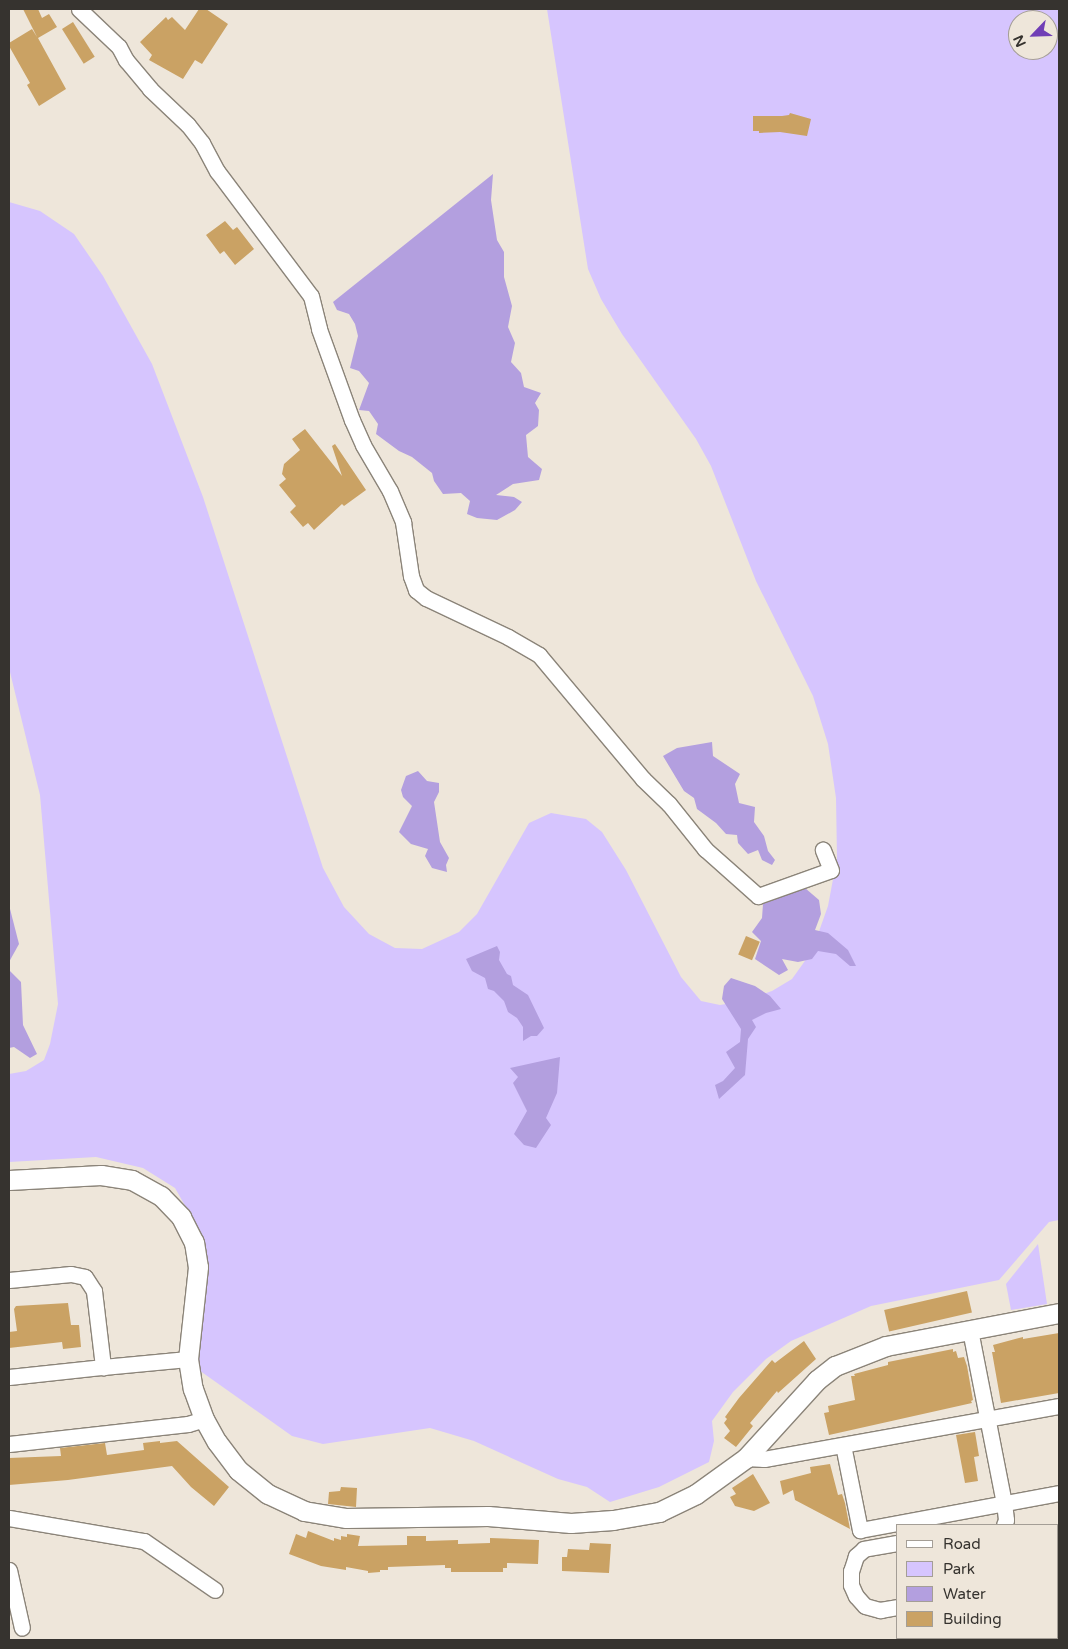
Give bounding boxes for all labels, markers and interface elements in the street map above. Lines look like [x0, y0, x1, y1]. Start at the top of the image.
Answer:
north arrow [1008, 10, 1058, 60]
text: N [1010, 32, 1030, 49]
legend [896, 1524, 1058, 1639]
text: Road [943, 1535, 981, 1553]
text: Park [943, 1560, 975, 1578]
text: Water [943, 1585, 986, 1603]
text: Building [943, 1610, 1002, 1628]

